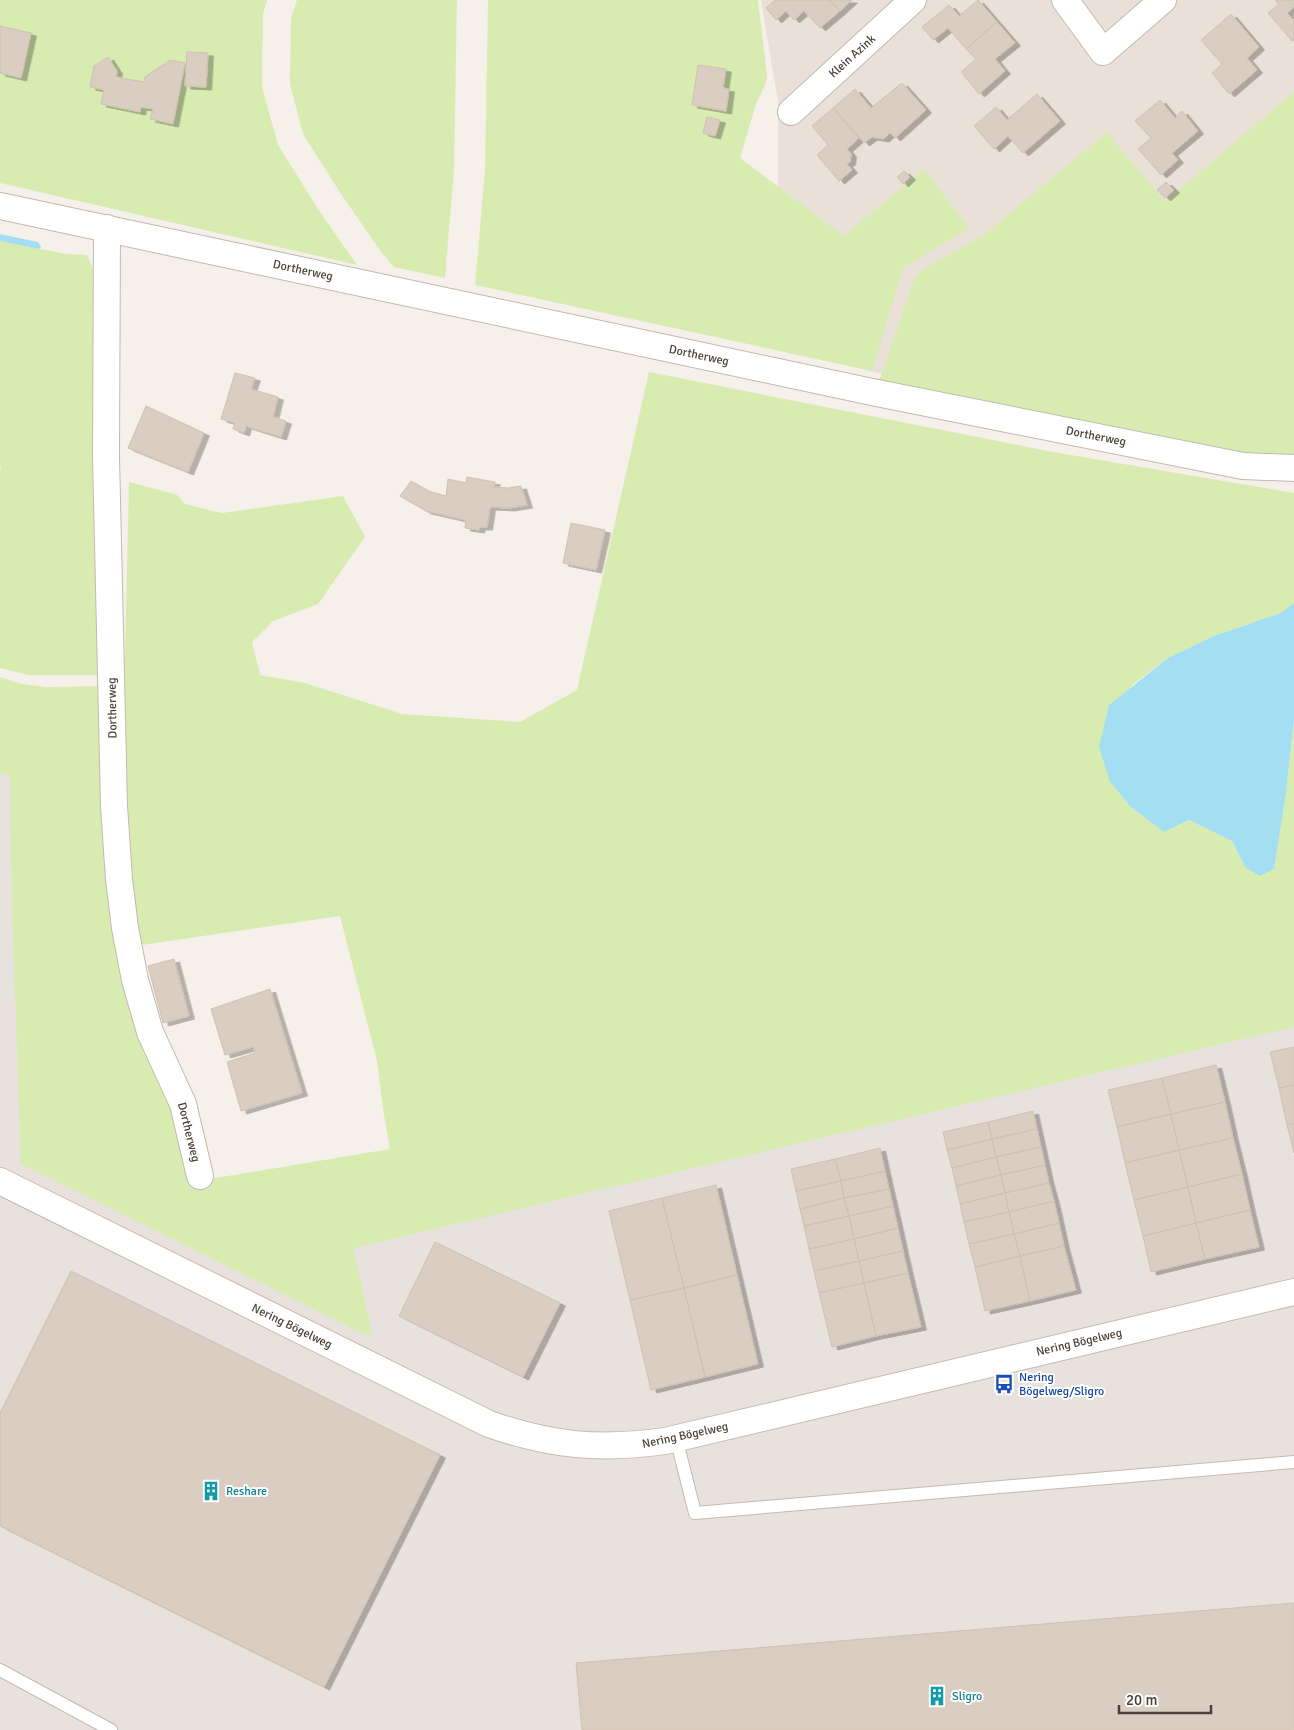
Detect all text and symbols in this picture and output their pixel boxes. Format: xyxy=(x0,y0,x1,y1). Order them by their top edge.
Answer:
street label: Klein Azink xyxy=(826,32,879,81)
street label: Dortherweg xyxy=(272,257,334,284)
street label: Dortherweg xyxy=(668,342,730,369)
street label: Dortherweg xyxy=(1065,423,1127,450)
street label: Dortherweg xyxy=(104,677,121,739)
street label: Dortherweg xyxy=(174,1101,203,1164)
street label: Nering Bögelweg xyxy=(249,1300,334,1352)
street label: Nering Bögelweg xyxy=(1035,1325,1124,1360)
place label: Nering Bögelweg/Sligro xyxy=(1019,1370,1104,1399)
bus stop icon: Nering Bögelweg/Sligro xyxy=(993,1373,1015,1395)
street label: Nering Bögelweg xyxy=(641,1419,730,1452)
building icon: Reshare xyxy=(200,1480,222,1502)
place label: Reshare xyxy=(226,1484,267,1499)
scale bar xyxy=(1119,1682,1212,1714)
building icon: Sligro xyxy=(926,1685,948,1707)
place label: Sligro xyxy=(952,1689,982,1704)
text: 20 m xyxy=(1126,1691,1157,1709)

